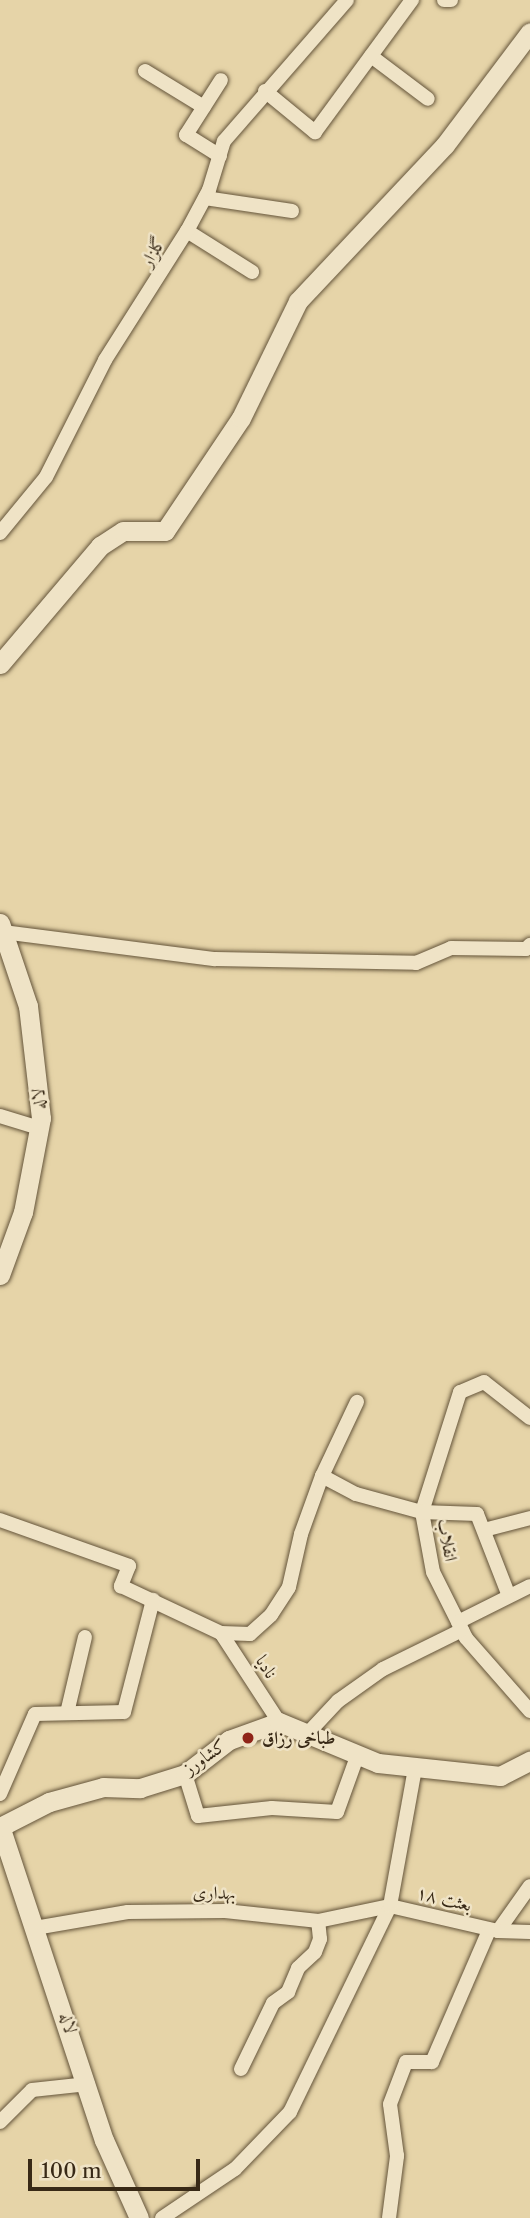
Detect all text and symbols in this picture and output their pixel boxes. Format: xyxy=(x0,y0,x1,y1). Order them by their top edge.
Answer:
street label: گلزار xyxy=(136,233,170,271)
street label: لاله xyxy=(27,1087,51,1111)
street label: انقلاب xyxy=(432,1517,462,1563)
street label: نادیا xyxy=(251,1651,281,1683)
place label: طباخی رزاق xyxy=(262,1727,336,1749)
marker: طباخی رزاق xyxy=(240,1730,256,1746)
street label: کشاورز xyxy=(179,1734,231,1780)
street label: بهداری xyxy=(192,1882,236,1904)
street label: بعثت ۱۸ xyxy=(414,1882,474,1916)
street label: لاله xyxy=(54,2009,82,2037)
scale bar xyxy=(32,2144,203,2188)
text: 100 m xyxy=(41,2158,102,2183)

